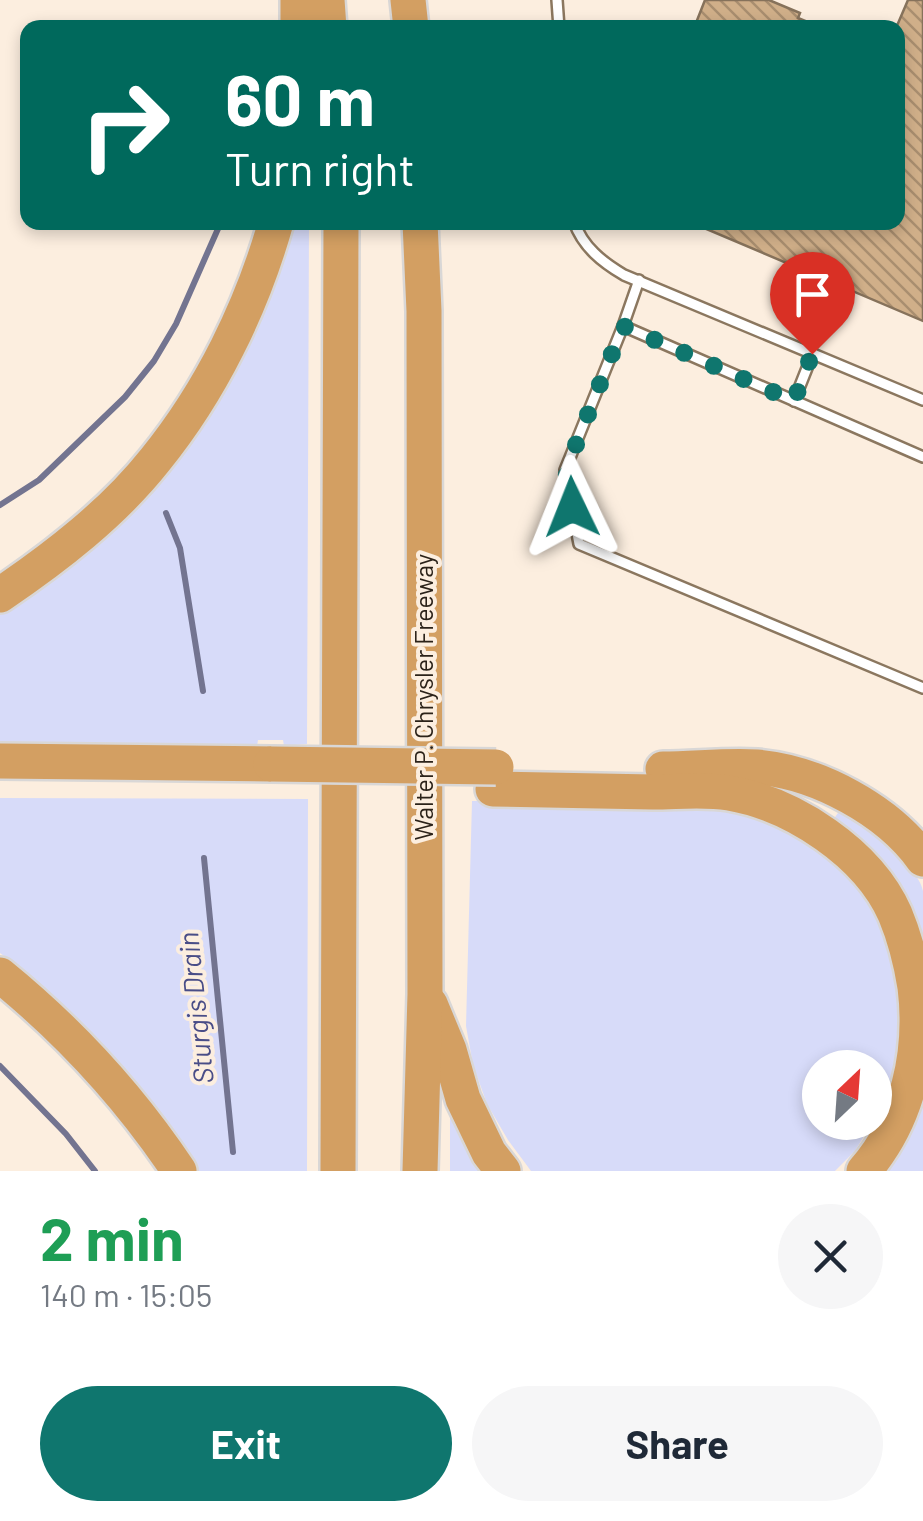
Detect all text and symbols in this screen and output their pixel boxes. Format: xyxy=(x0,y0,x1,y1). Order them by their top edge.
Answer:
text: 60 m xyxy=(225,56,375,140)
icon: right xyxy=(60,60,190,190)
text: Turn right xyxy=(225,141,415,195)
pin xyxy=(770,252,855,355)
icon: arrive xyxy=(785,267,840,322)
position arrow xyxy=(520,455,624,559)
street label: Walter P. Chrysler Freeway xyxy=(408,554,438,840)
water label: Sturgis Drain xyxy=(170,930,220,1086)
north arrow xyxy=(802,1050,892,1140)
map controls xyxy=(802,1050,892,1140)
text: 2 min xyxy=(40,1201,184,1273)
button: close xyxy=(778,1204,883,1309)
text: 140 m · 15:05 xyxy=(40,1275,212,1313)
button: Exit xyxy=(40,1386,452,1501)
button: Share xyxy=(472,1386,883,1501)

